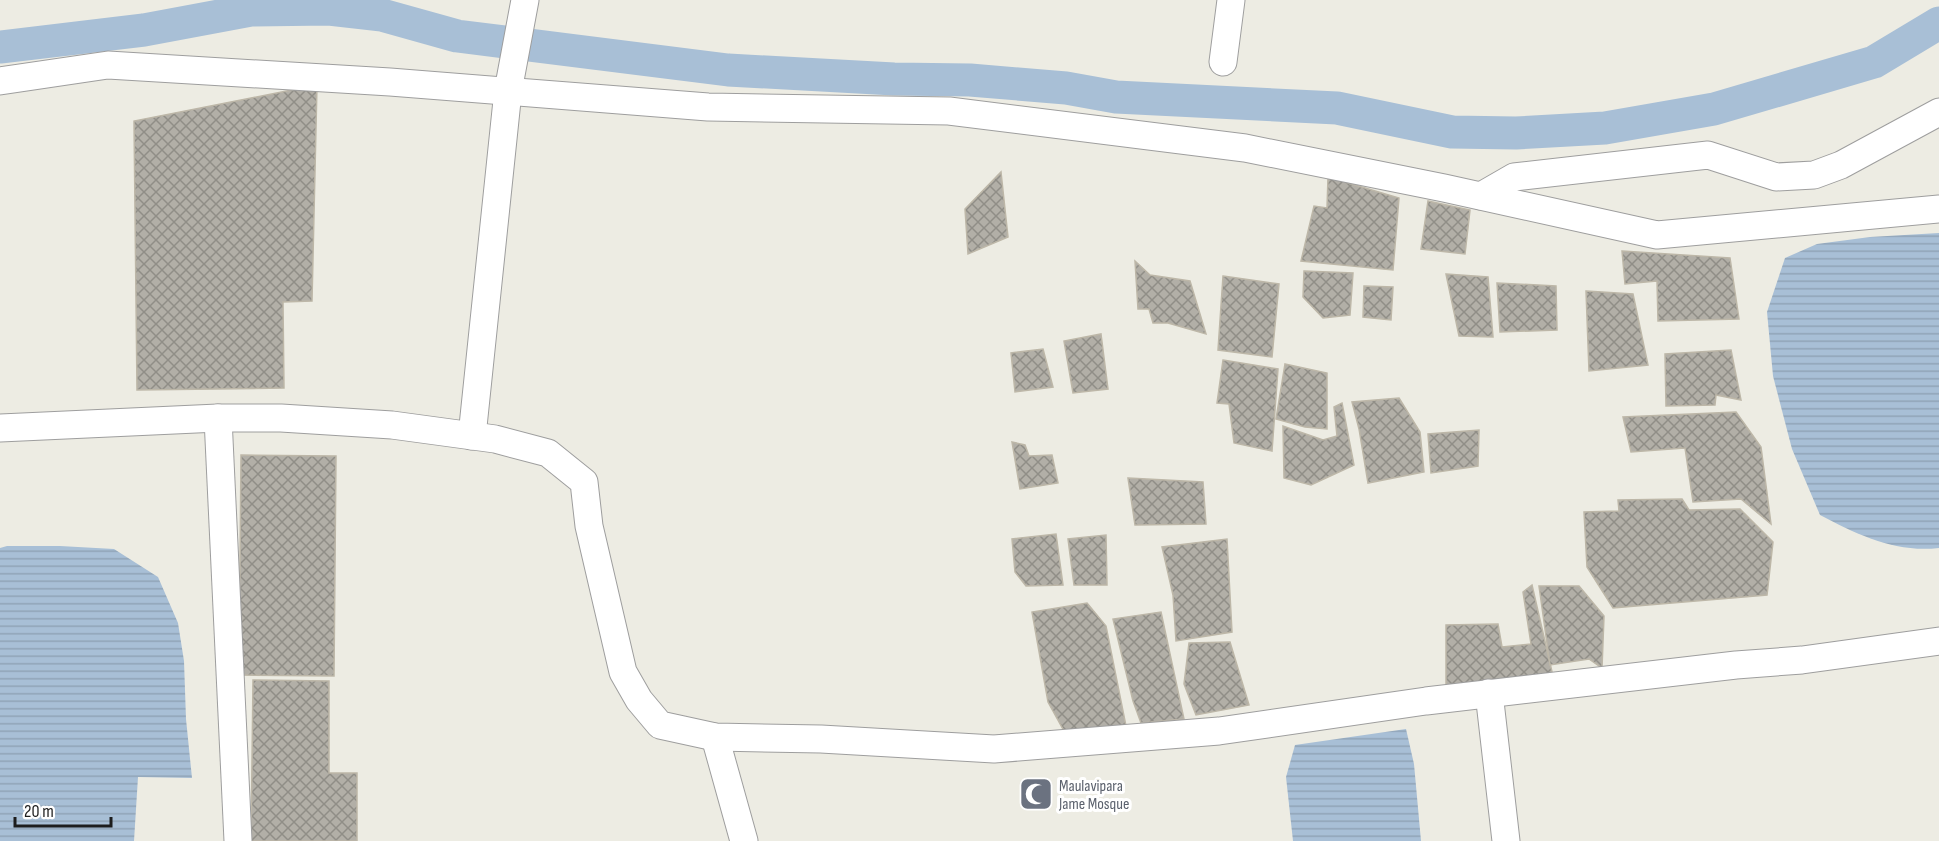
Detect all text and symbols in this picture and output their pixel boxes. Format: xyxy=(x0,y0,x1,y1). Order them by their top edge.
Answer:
mosque icon: Maulavipara Jame Mosque xyxy=(1018,776,1054,812)
place label: Maulavipara Jame Mosque xyxy=(1058,777,1129,814)
scale bar xyxy=(15,790,111,828)
text: 20 m xyxy=(24,801,54,822)

